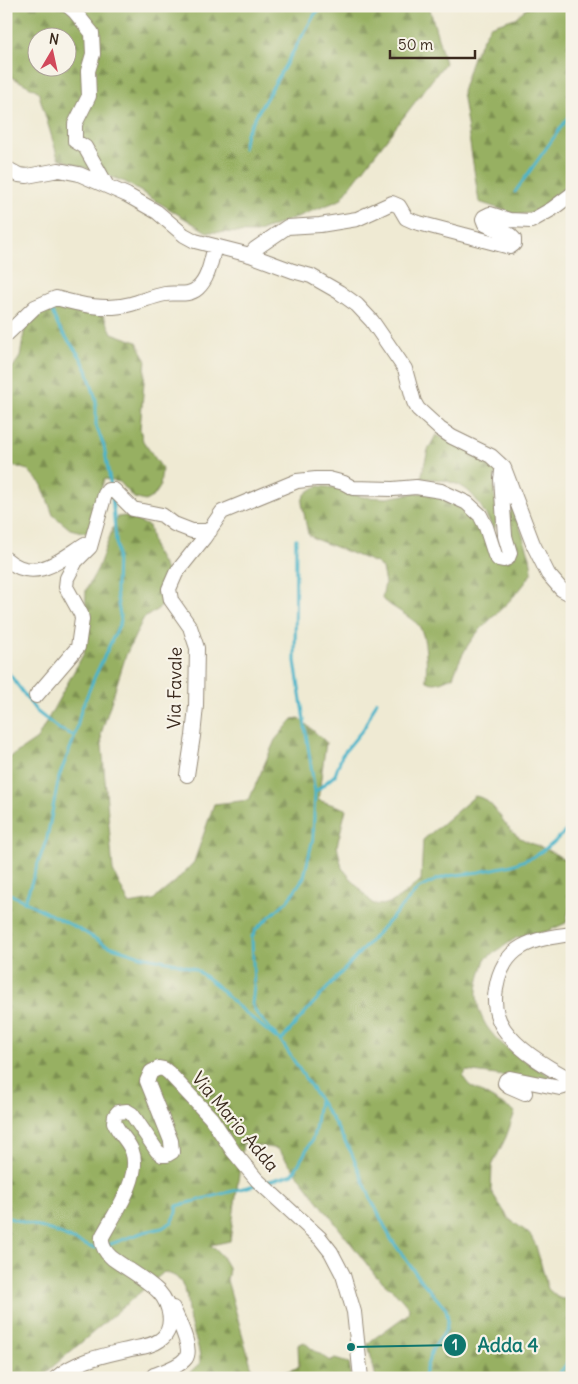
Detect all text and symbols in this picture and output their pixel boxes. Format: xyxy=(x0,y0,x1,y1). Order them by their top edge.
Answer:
north arrow xyxy=(28,28,78,78)
scale bar xyxy=(390,28,476,60)
text: N xyxy=(48,30,60,49)
text: 50 m xyxy=(398,35,433,54)
street label: Via Favale xyxy=(162,647,187,729)
street label: Via Mario Adda xyxy=(187,1067,284,1176)
callout: Adda 4 xyxy=(442,1328,548,1362)
text: Adda 4 xyxy=(478,1333,538,1357)
text: 1 xyxy=(452,1335,458,1354)

